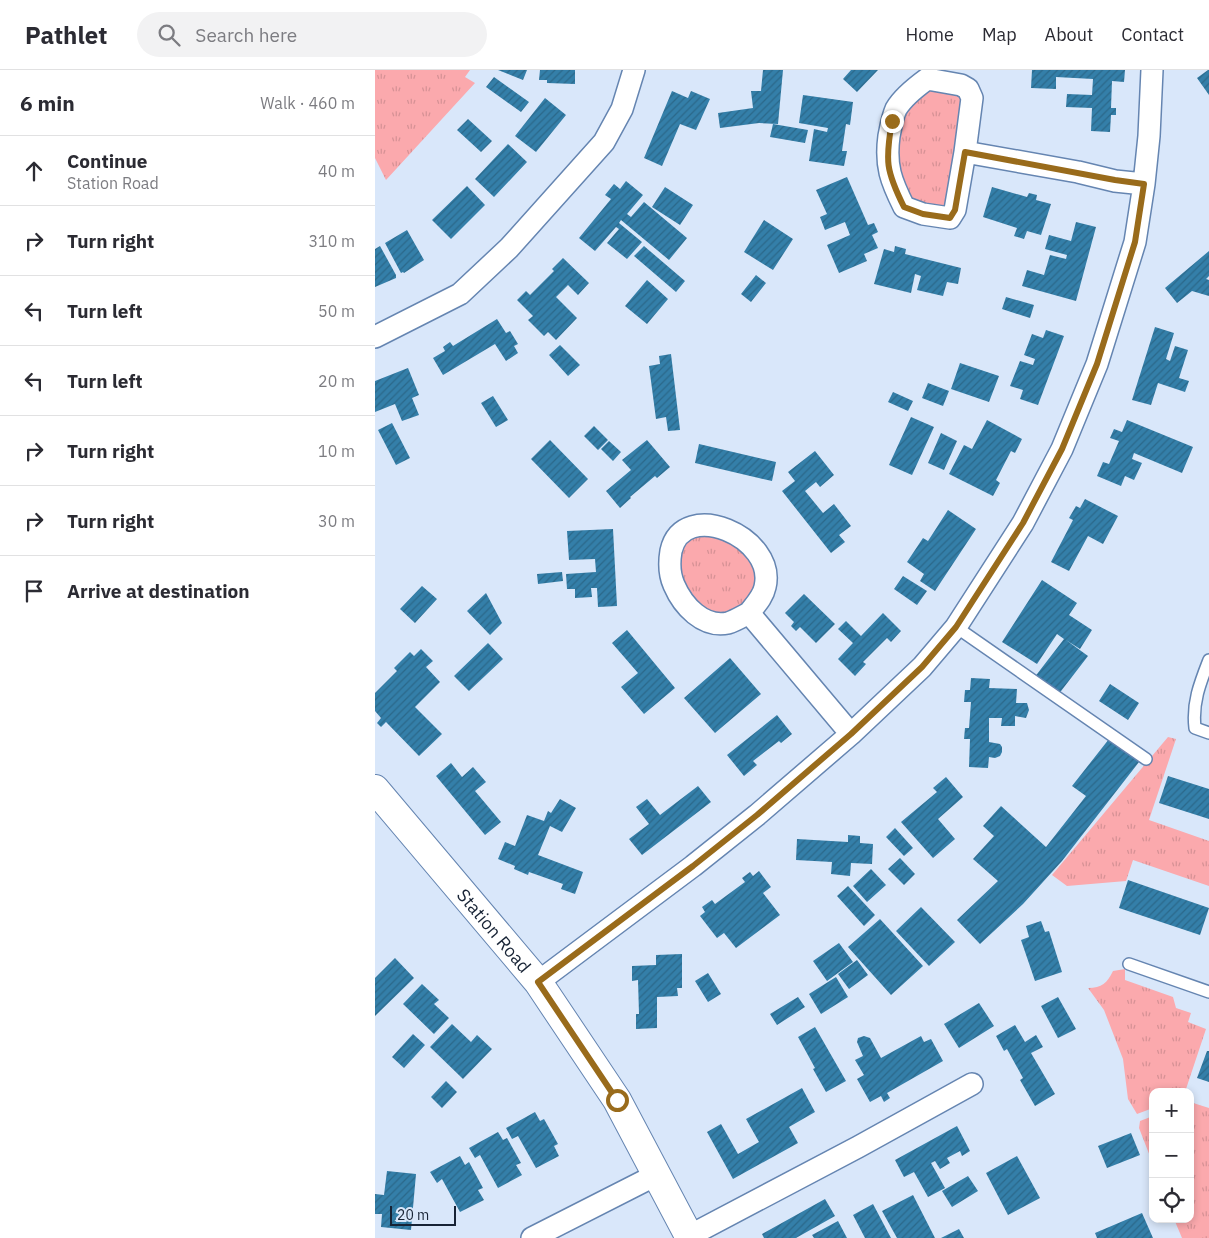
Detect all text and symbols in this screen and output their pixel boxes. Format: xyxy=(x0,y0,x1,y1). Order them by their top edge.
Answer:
search box xyxy=(137,12,487,57)
text: Pathlet xyxy=(25,19,107,51)
icon: search xyxy=(155,21,183,49)
text: Search here xyxy=(195,23,297,47)
text: Home xyxy=(906,23,954,46)
text: Map xyxy=(982,23,1017,46)
text: About xyxy=(1045,23,1093,46)
text: Contact xyxy=(1121,23,1184,46)
text: 6 min xyxy=(20,89,75,117)
text: Walk · 460 m xyxy=(260,93,355,113)
route end xyxy=(881,110,904,133)
text: Continue xyxy=(67,149,147,173)
icon: ahead xyxy=(20,157,48,185)
text: 40 m xyxy=(318,161,355,181)
text: Station Road xyxy=(67,173,159,193)
icon: right xyxy=(20,227,48,255)
text: Turn right xyxy=(67,229,154,253)
text: 310 m xyxy=(308,231,355,251)
icon: left xyxy=(20,297,48,325)
text: Turn left xyxy=(67,299,143,323)
text: 50 m xyxy=(318,301,355,321)
icon: left xyxy=(20,367,48,395)
text: Turn left xyxy=(67,369,143,393)
text: 20 m xyxy=(318,371,355,391)
icon: right xyxy=(20,437,48,465)
text: Turn right xyxy=(67,439,154,463)
text: 10 m xyxy=(318,441,355,461)
icon: right xyxy=(20,507,48,535)
text: Turn right xyxy=(67,509,154,533)
text: 30 m xyxy=(318,511,355,531)
icon: arrive xyxy=(20,577,48,605)
text: Arrive at destination xyxy=(67,579,250,603)
street label: Station Road xyxy=(452,883,536,977)
map controls xyxy=(1149,1088,1194,1223)
button: + xyxy=(1149,1088,1194,1133)
route start xyxy=(606,1089,629,1112)
button: − xyxy=(1149,1133,1194,1178)
button: locate xyxy=(1149,1178,1194,1223)
scale bar xyxy=(390,1203,456,1226)
text: 20 m xyxy=(397,1206,429,1224)

